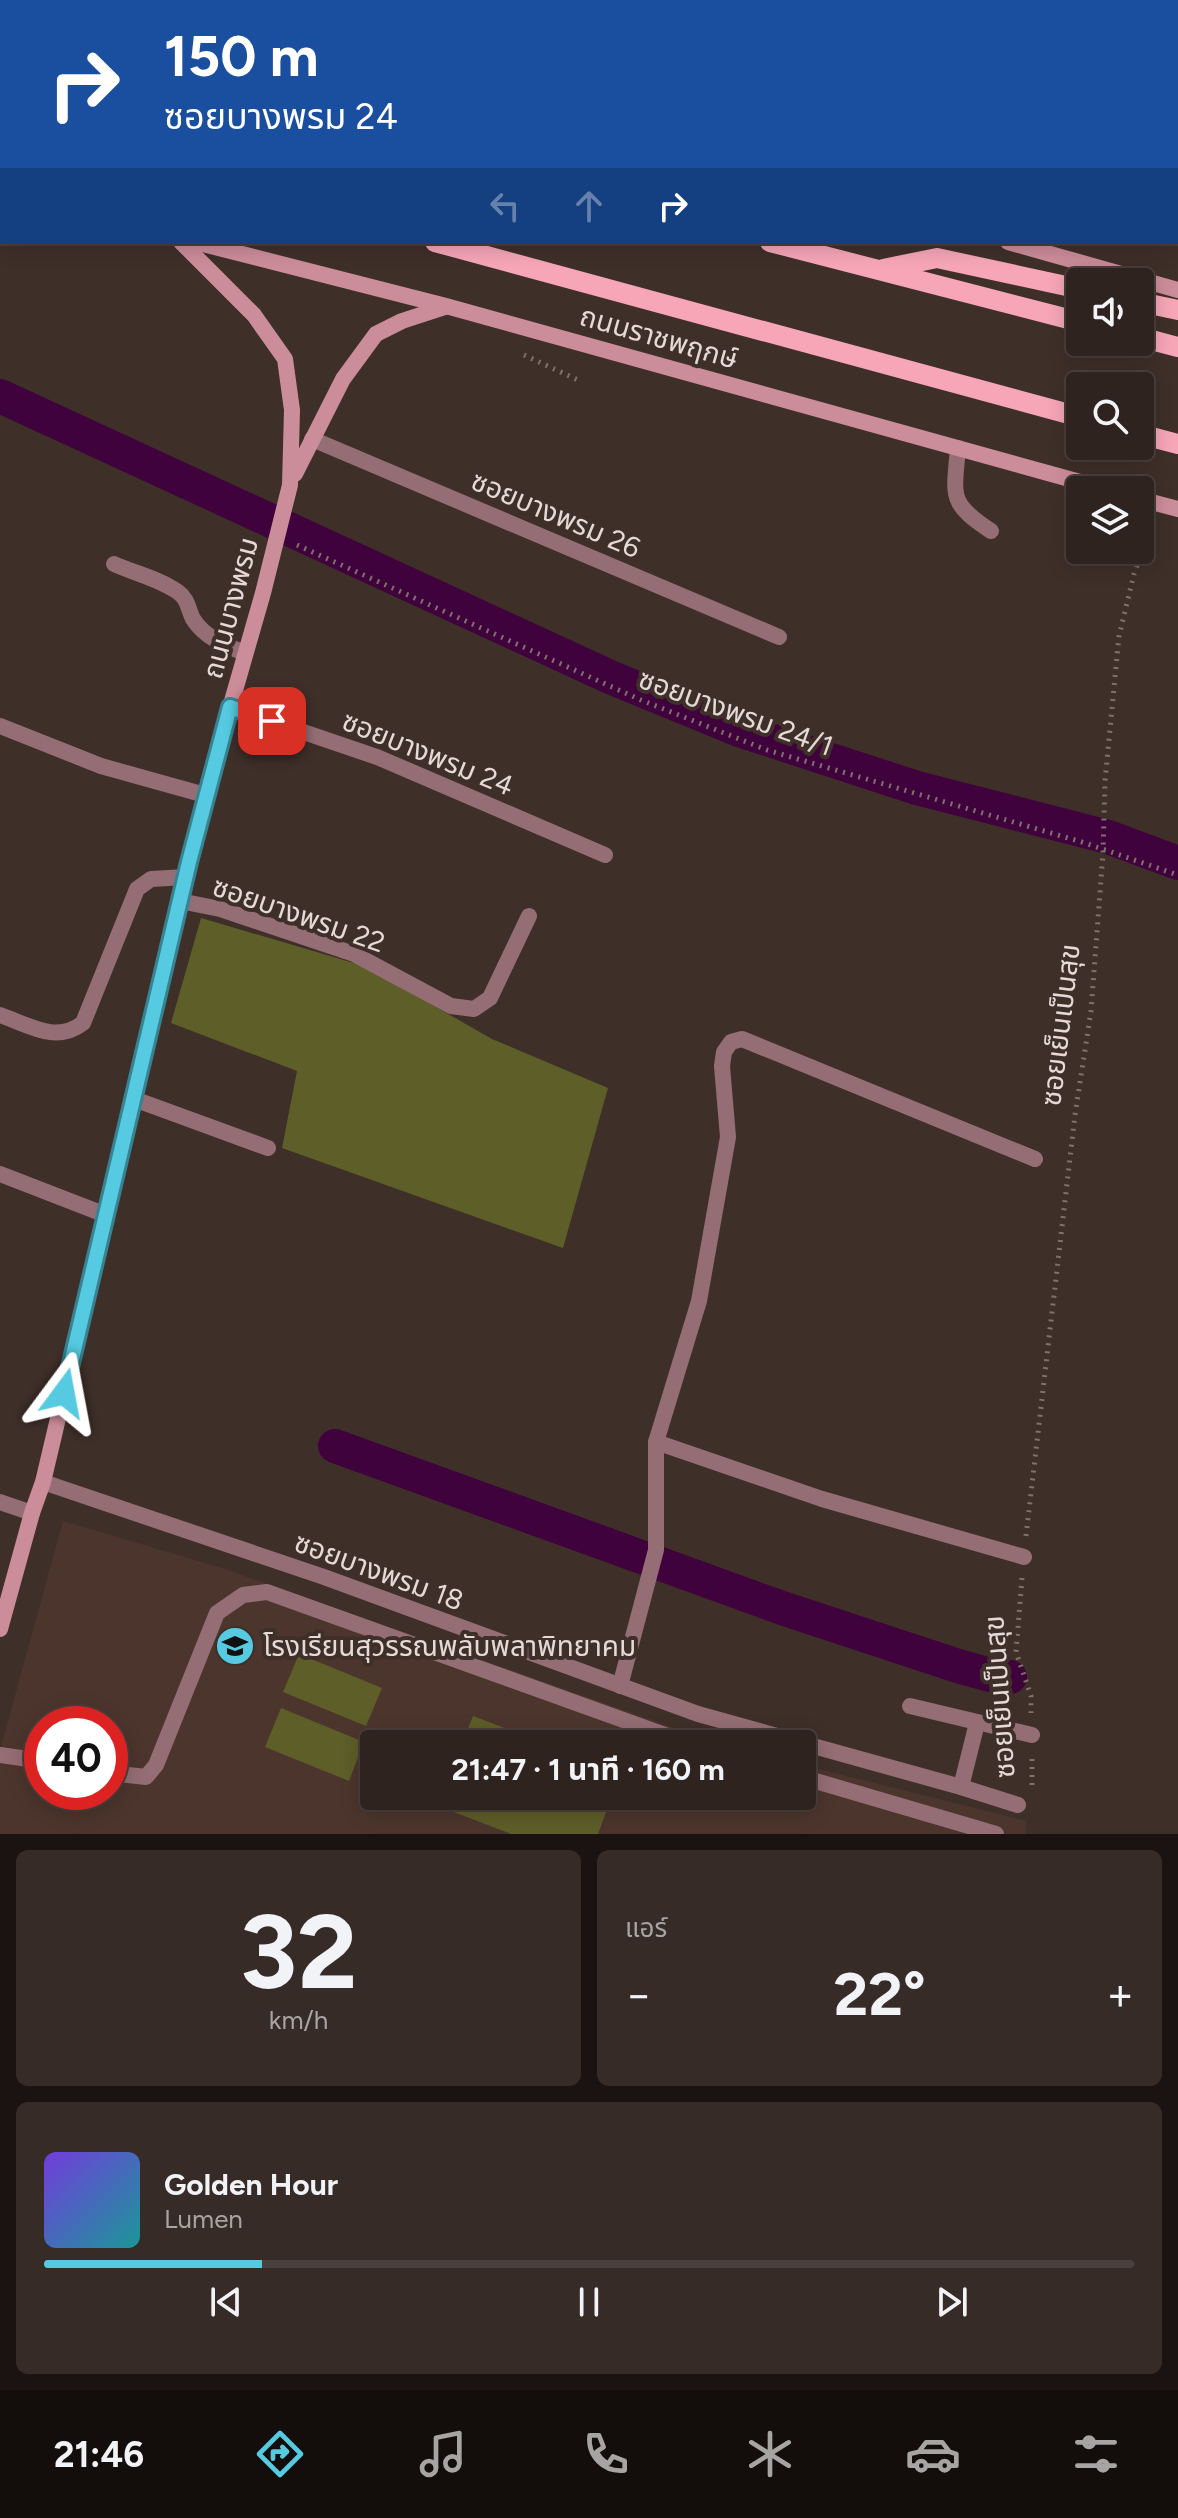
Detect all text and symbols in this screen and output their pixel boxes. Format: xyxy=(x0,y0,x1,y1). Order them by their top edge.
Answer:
text: 150 m xyxy=(164,23,319,90)
icon: right xyxy=(32,32,136,136)
text: ซอยบางพรม 24 xyxy=(164,95,398,138)
icon: left xyxy=(483,184,527,228)
icon: ahead xyxy=(567,184,611,228)
icon: right xyxy=(651,184,695,228)
map controls xyxy=(1066,268,1154,564)
button: sound xyxy=(1066,268,1154,356)
street label: ถนนราชพฤกษ์ xyxy=(576,298,742,376)
button: search xyxy=(1066,372,1154,460)
street label: ซอยบางพรม 26 xyxy=(466,463,646,565)
button: layers xyxy=(1066,476,1154,564)
street label: ถนนบางพรม xyxy=(195,534,265,682)
street label: ซอยบางพรม 24/1 xyxy=(634,661,838,763)
pin xyxy=(238,687,306,755)
icon: arrive xyxy=(250,699,294,743)
street label: ซอยบางพรม 24 xyxy=(337,703,519,803)
street label: ซอยบางพรม 22 xyxy=(208,869,390,959)
street label: ซอยเย็นเป็นสุข xyxy=(1033,942,1087,1108)
position arrow xyxy=(22,1351,106,1435)
street label: ซอยบางพรม 18 xyxy=(290,1525,468,1617)
street label: ซอยเย็นเป็นสุข xyxy=(976,1615,1022,1779)
school or university icon: โรงเรียนสุวรรณพลับพลาพิทยาคม xyxy=(214,1625,256,1667)
place label: โรงเรียนสุวรรณพลับพลาพิทยาคม xyxy=(263,1629,636,1663)
speed limit sign: 40 xyxy=(24,1706,128,1810)
text: 21:47 · 1 นาที · 160 m xyxy=(451,1751,725,1788)
text: 32 xyxy=(239,1889,358,2014)
text: แอร์ xyxy=(625,1912,667,1944)
text: 22° xyxy=(833,1958,926,2030)
text: − xyxy=(625,1968,652,2021)
text: + xyxy=(1107,1968,1134,2021)
text: km/h xyxy=(269,2004,328,2036)
text: Golden Hour xyxy=(164,2166,338,2203)
text: Lumen xyxy=(164,2203,243,2235)
icon: previous xyxy=(204,2280,248,2324)
icon: pause xyxy=(567,2280,611,2324)
icon: next xyxy=(930,2280,974,2324)
icon: directions xyxy=(252,2426,308,2482)
icon: music xyxy=(415,2426,471,2482)
icon: phone xyxy=(578,2426,634,2482)
icon: climate xyxy=(742,2426,798,2482)
icon: car xyxy=(905,2426,961,2482)
icon: filters xyxy=(1068,2426,1124,2482)
text: 21:46 xyxy=(54,2433,144,2476)

